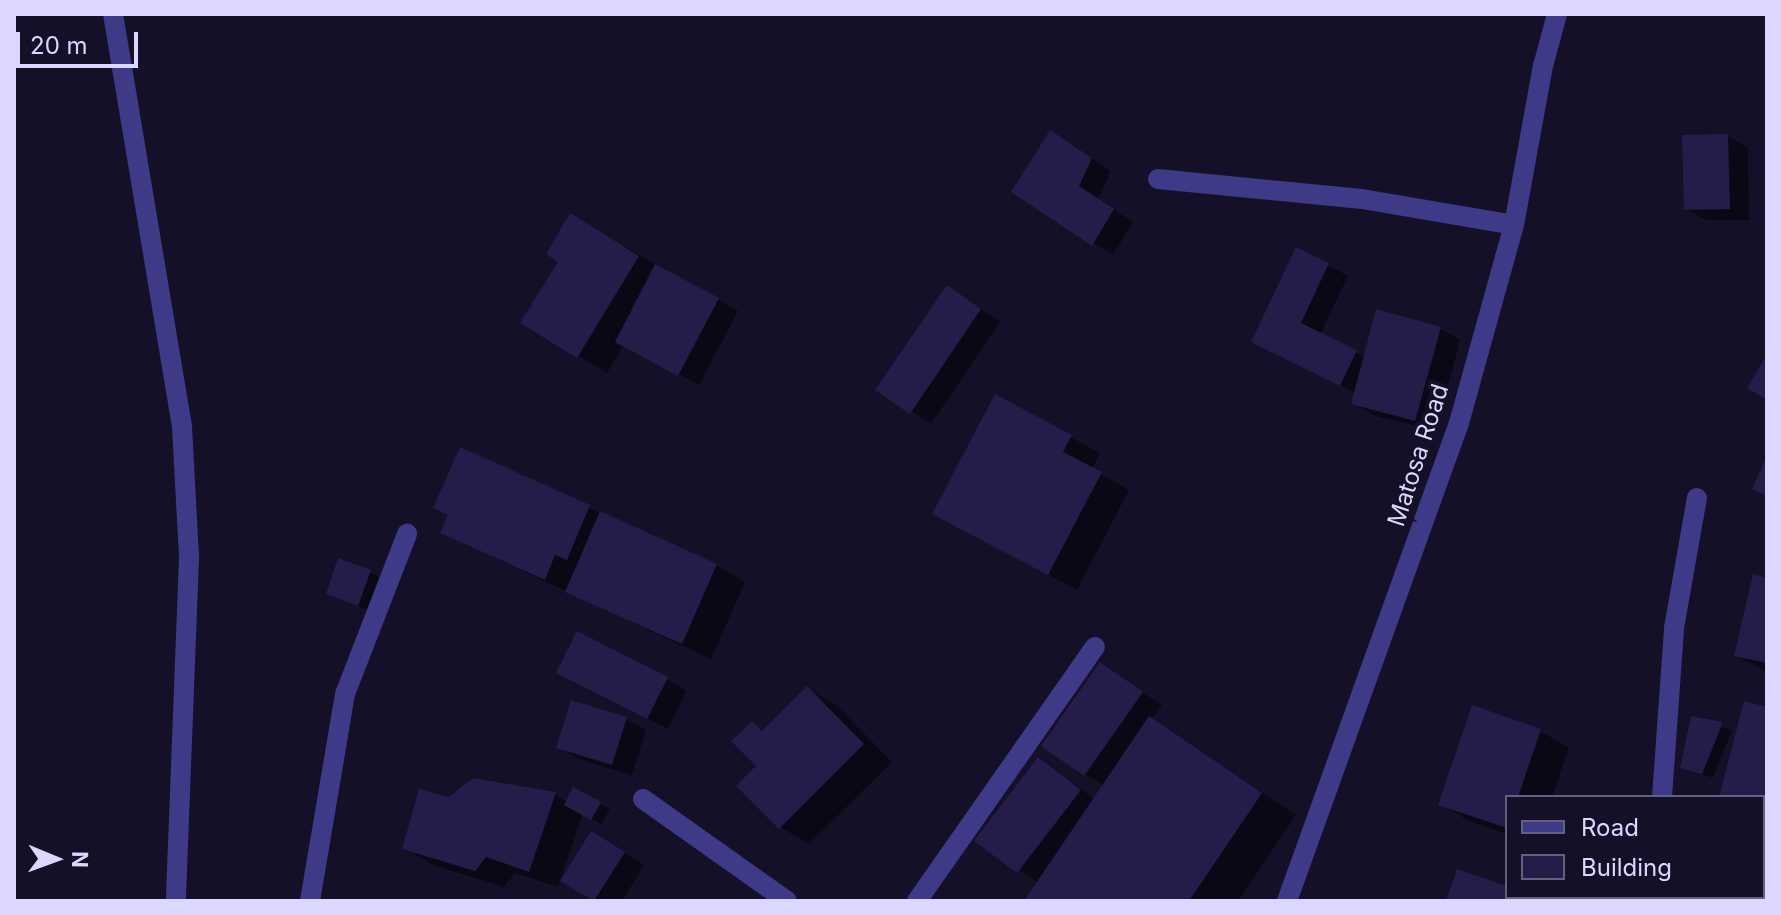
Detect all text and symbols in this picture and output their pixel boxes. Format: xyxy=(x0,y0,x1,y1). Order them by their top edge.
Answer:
scale bar xyxy=(20,16,142,66)
text: 20 m xyxy=(30,31,88,60)
street label: Matosa Road xyxy=(1381,380,1455,530)
legend xyxy=(1505,795,1765,899)
text: Road xyxy=(1581,813,1639,842)
north arrow xyxy=(16,819,96,899)
text: N xyxy=(67,851,93,868)
text: Building xyxy=(1581,853,1672,882)

